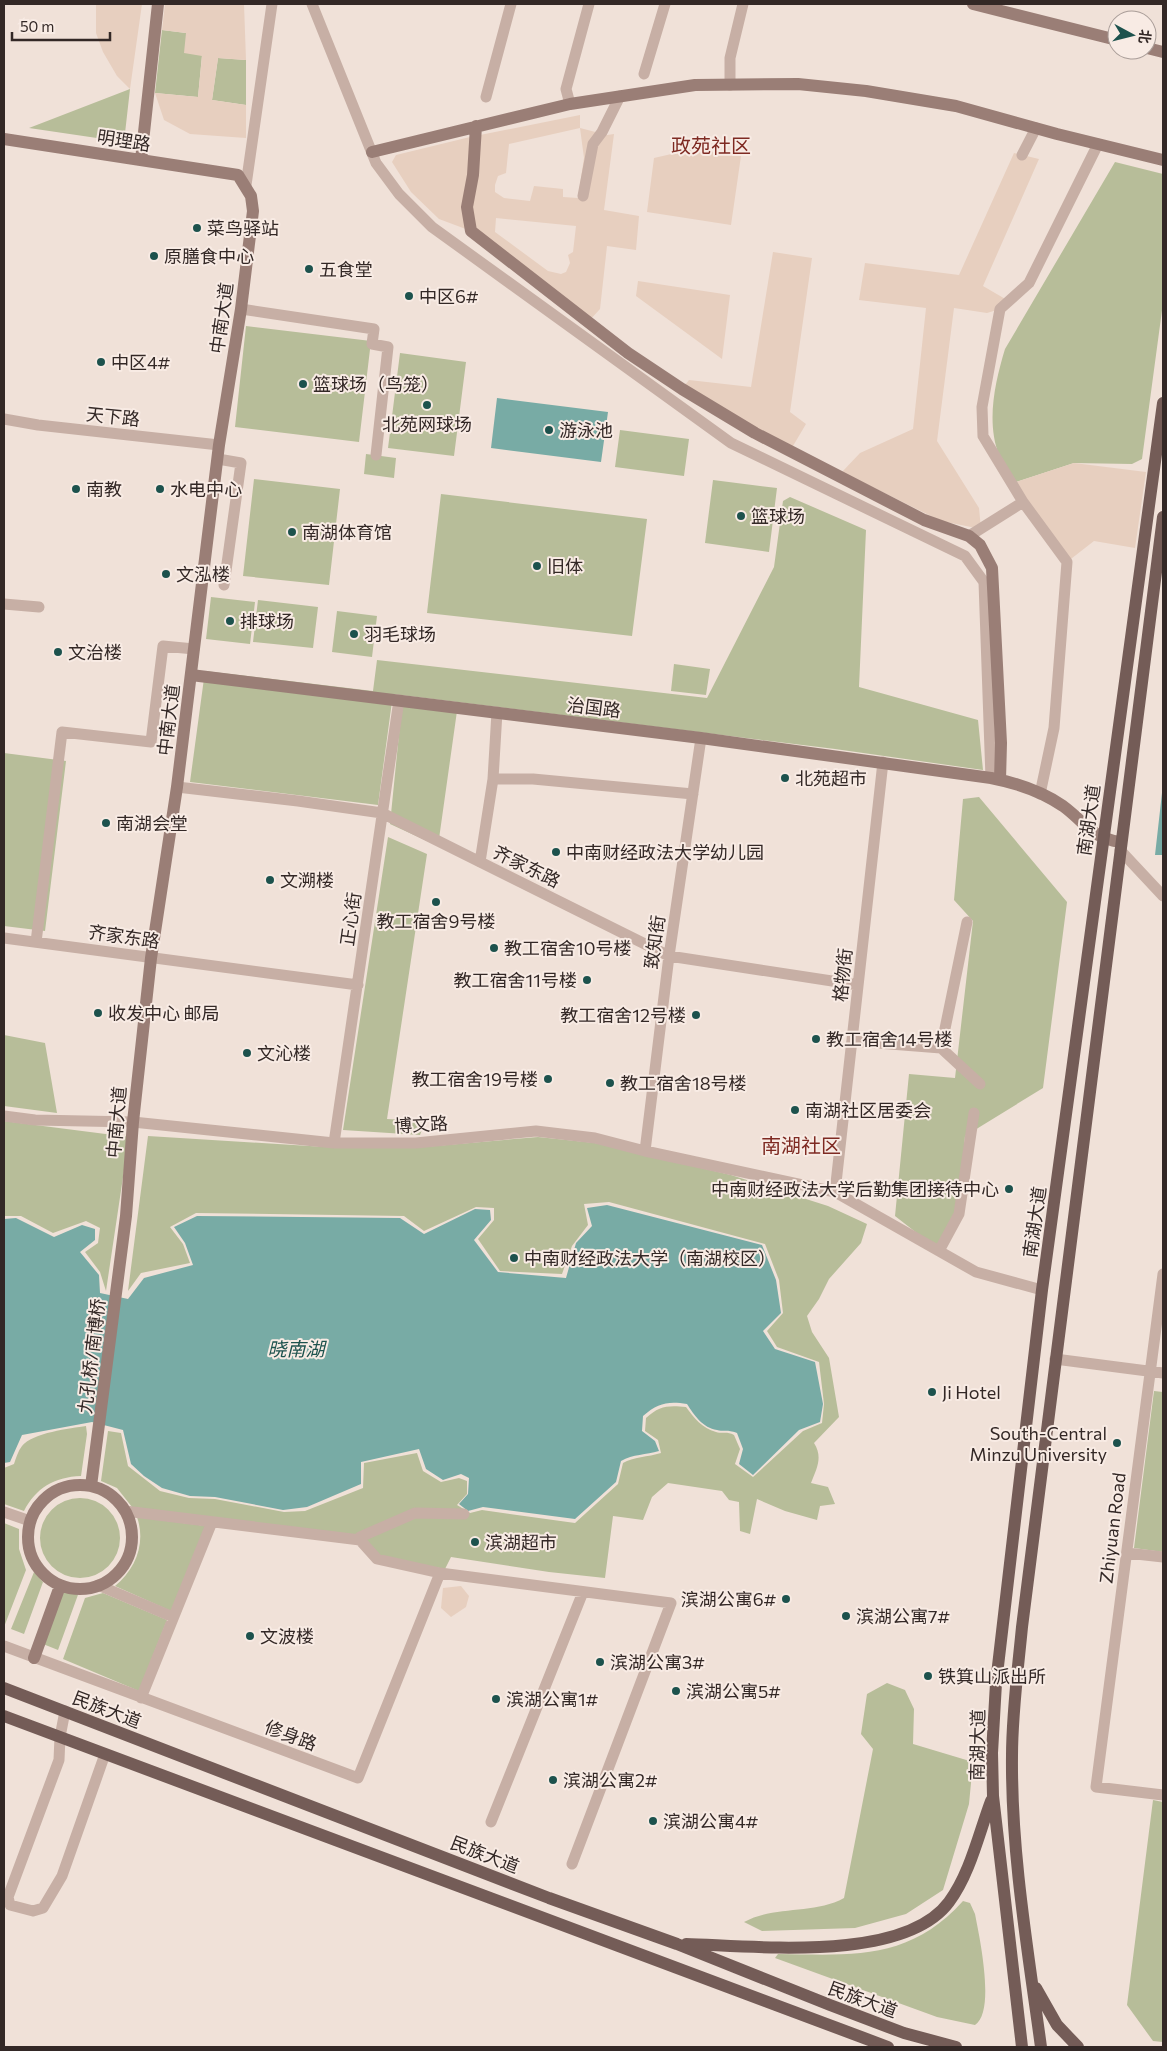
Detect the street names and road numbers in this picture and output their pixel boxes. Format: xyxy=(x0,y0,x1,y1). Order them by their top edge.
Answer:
street label: 明理路 xyxy=(96,125,152,155)
street label: 中南大道 xyxy=(205,281,237,355)
street label: 天下路 xyxy=(85,402,141,430)
street label: 中南大道 xyxy=(153,683,183,757)
street label: 治国路 xyxy=(566,693,622,721)
street label: 南湖大道 xyxy=(1072,783,1104,857)
street label: 齐家东路 xyxy=(490,840,564,892)
street label: 正心街 xyxy=(335,891,365,947)
street label: 致知街 xyxy=(639,914,669,970)
street label: 齐家东路 xyxy=(87,920,161,952)
street label: 格物街 xyxy=(828,947,856,1003)
street label: 中南大道 xyxy=(102,1085,130,1159)
street label: 博文路 xyxy=(393,1112,449,1136)
street label: 南湖大道 xyxy=(1018,1185,1050,1259)
street label: 九孔桥/南博桥 xyxy=(73,1297,109,1415)
street label: Zhiyuan Road xyxy=(1094,1471,1130,1585)
street label: 民族大道 xyxy=(69,1686,145,1732)
street label: 南湖大道 xyxy=(965,1709,989,1781)
street label: 修身路 xyxy=(262,1715,320,1755)
street label: 民族大道 xyxy=(447,1831,523,1877)
street label: 民族大道 xyxy=(825,1976,901,2022)

